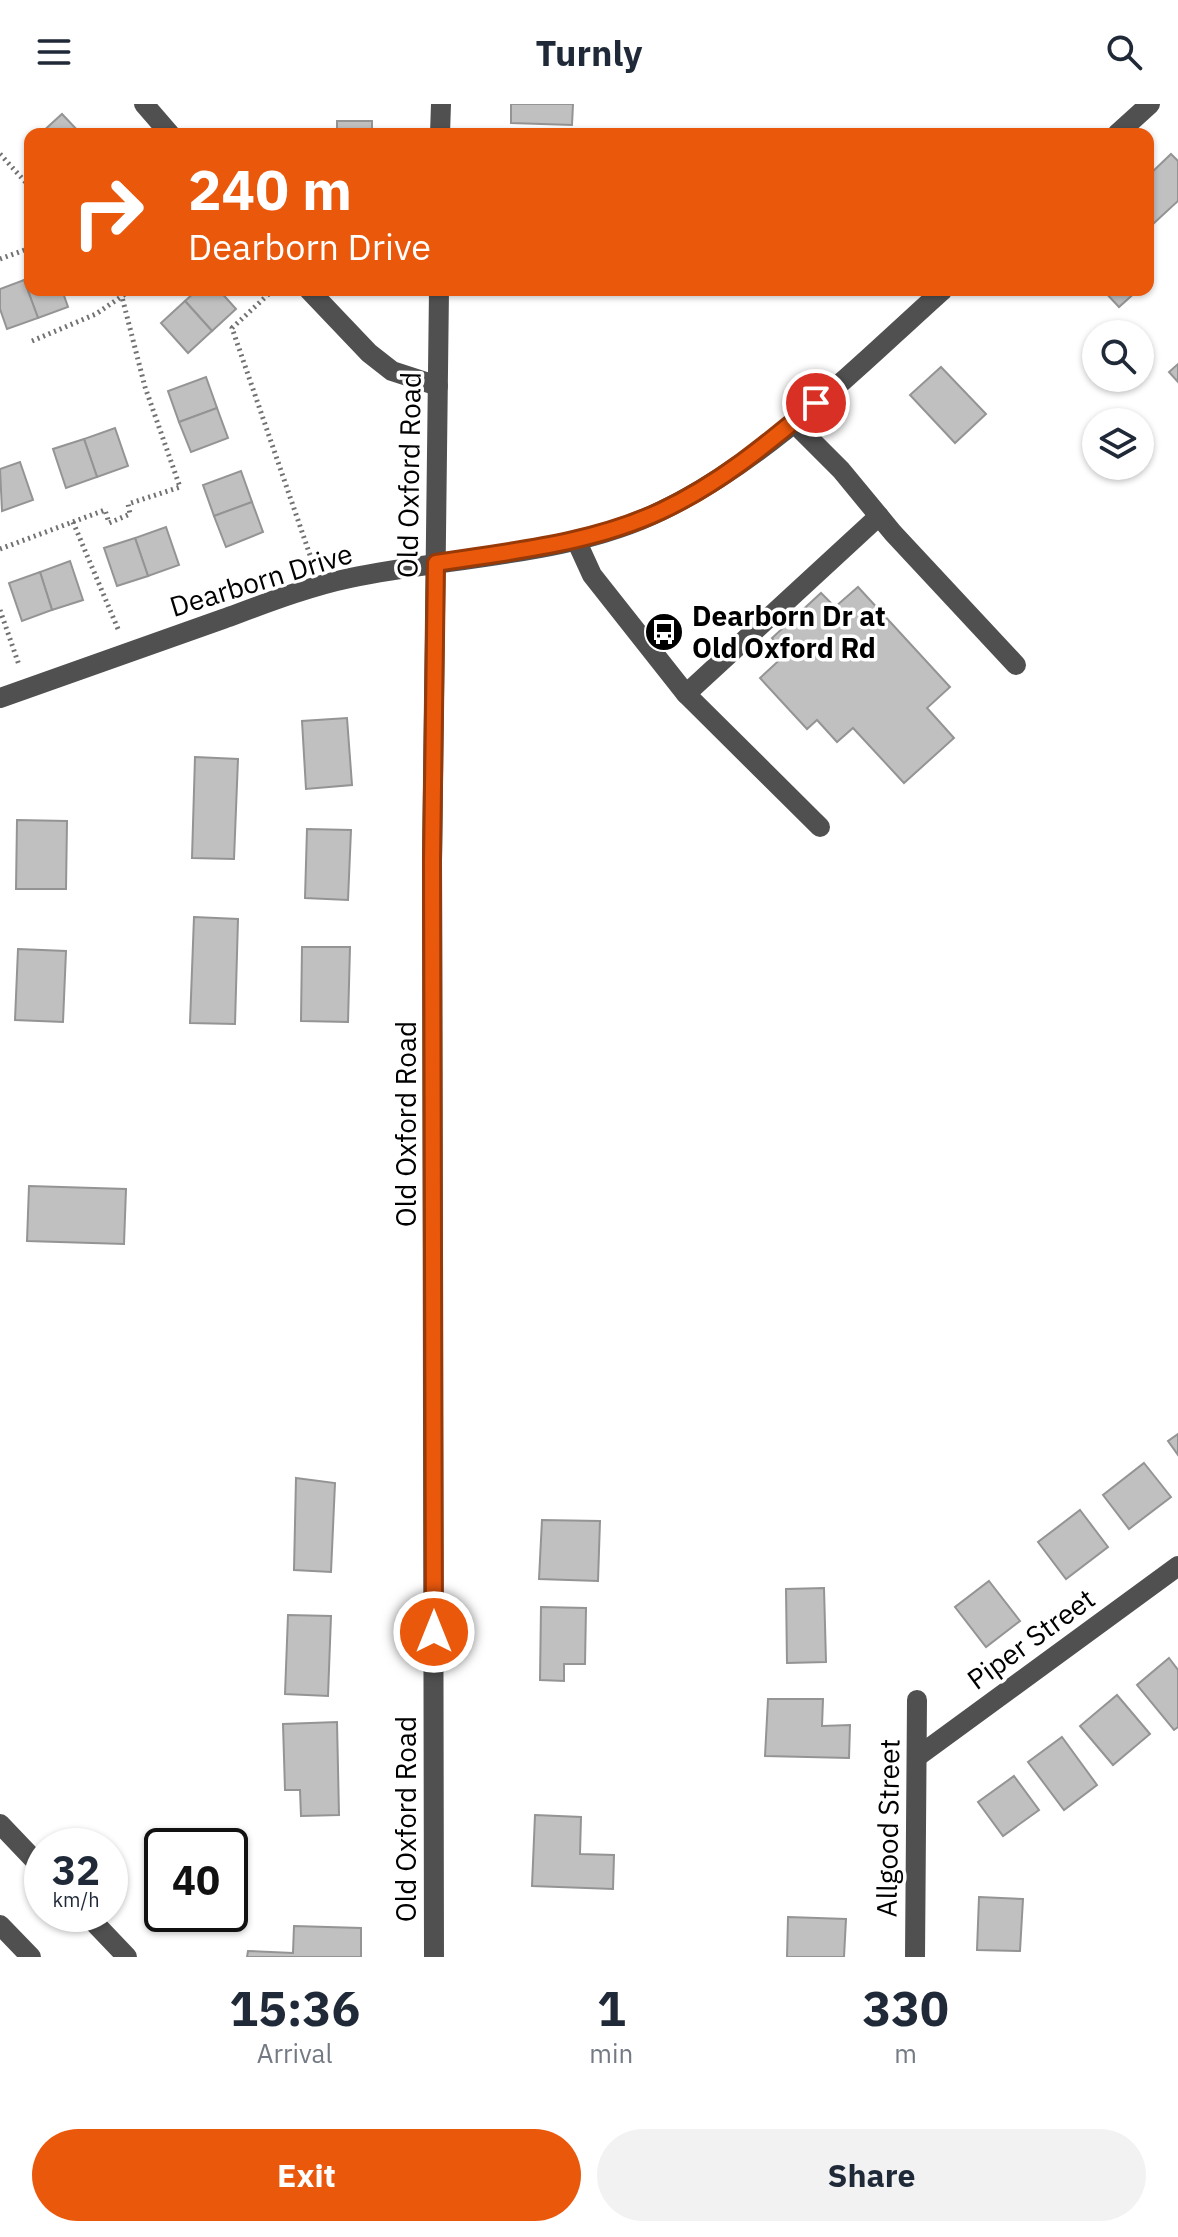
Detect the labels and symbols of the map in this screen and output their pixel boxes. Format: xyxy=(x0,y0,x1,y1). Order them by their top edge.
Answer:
pin xyxy=(782,369,850,437)
street label: Old Oxford Road xyxy=(388,372,429,578)
street label: Dearborn Drive xyxy=(165,534,357,625)
place label: Dearborn Dr at Old Oxford Rd xyxy=(692,597,886,666)
bus stop icon: Dearborn Dr at Old Oxford Rd xyxy=(643,611,685,653)
street label: Old Oxford Road xyxy=(387,1021,424,1227)
street label: Piper Street xyxy=(959,1580,1102,1697)
position arrow xyxy=(392,1590,476,1674)
street label: Old Oxford Road xyxy=(387,1716,424,1922)
street label: Allgood Street xyxy=(867,1738,908,1918)
speed limit sign: 40 xyxy=(144,1828,248,1932)

